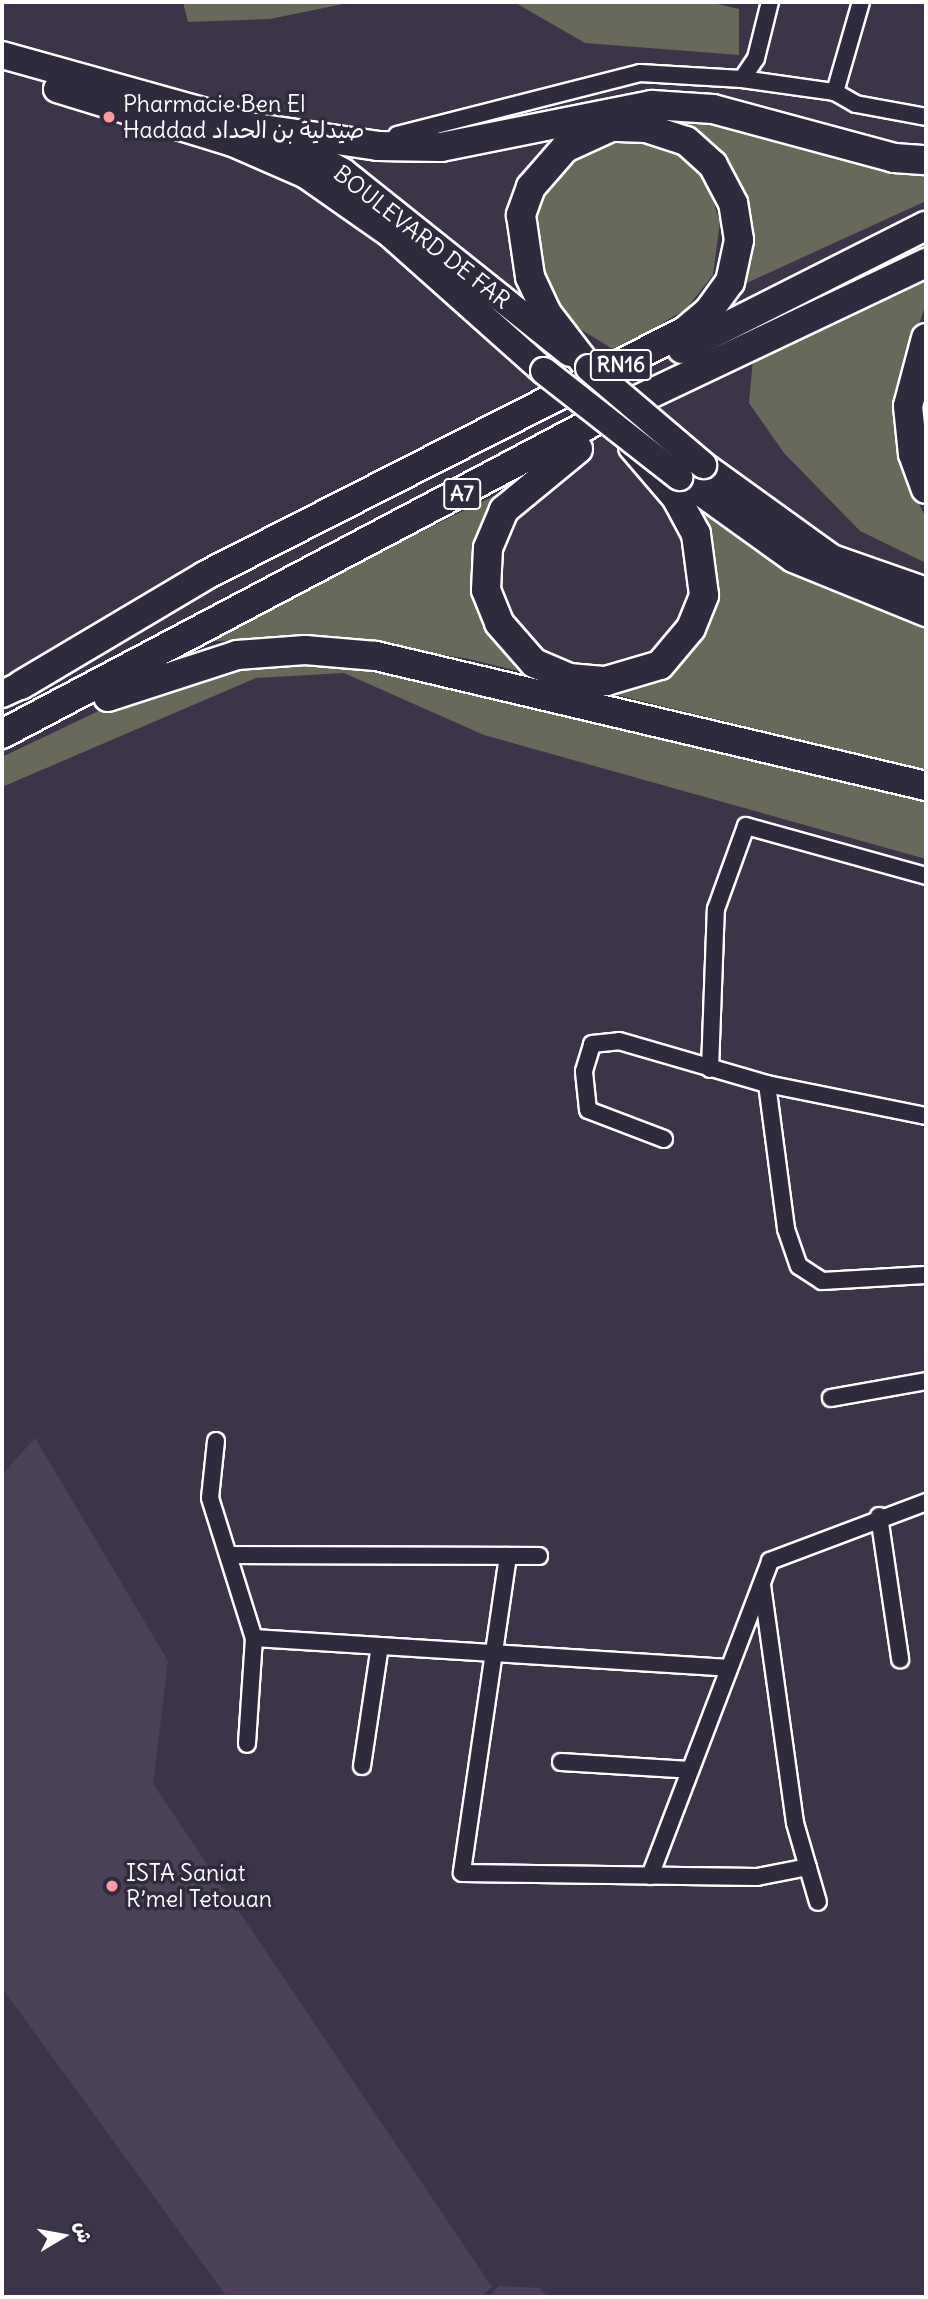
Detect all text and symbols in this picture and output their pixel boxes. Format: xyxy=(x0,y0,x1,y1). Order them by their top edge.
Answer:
place label: Pharmacie Ben El Haddad صيدلية بن الحداد xyxy=(123,90,364,144)
marker: Pharmacie Ben El Haddad صيدلية بن الحداد xyxy=(101,109,117,125)
street label: BOULEVARD DE FAR xyxy=(328,160,516,314)
road number: RN16 xyxy=(590,348,652,382)
road number: A7 xyxy=(443,476,481,512)
place label: ISTA Saniat R’mel Tetouan xyxy=(126,1859,272,1913)
marker: ISTA Saniat R’mel Tetouan xyxy=(104,1878,120,1894)
north arrow xyxy=(28,2201,98,2271)
text: ش xyxy=(70,2220,97,2245)

